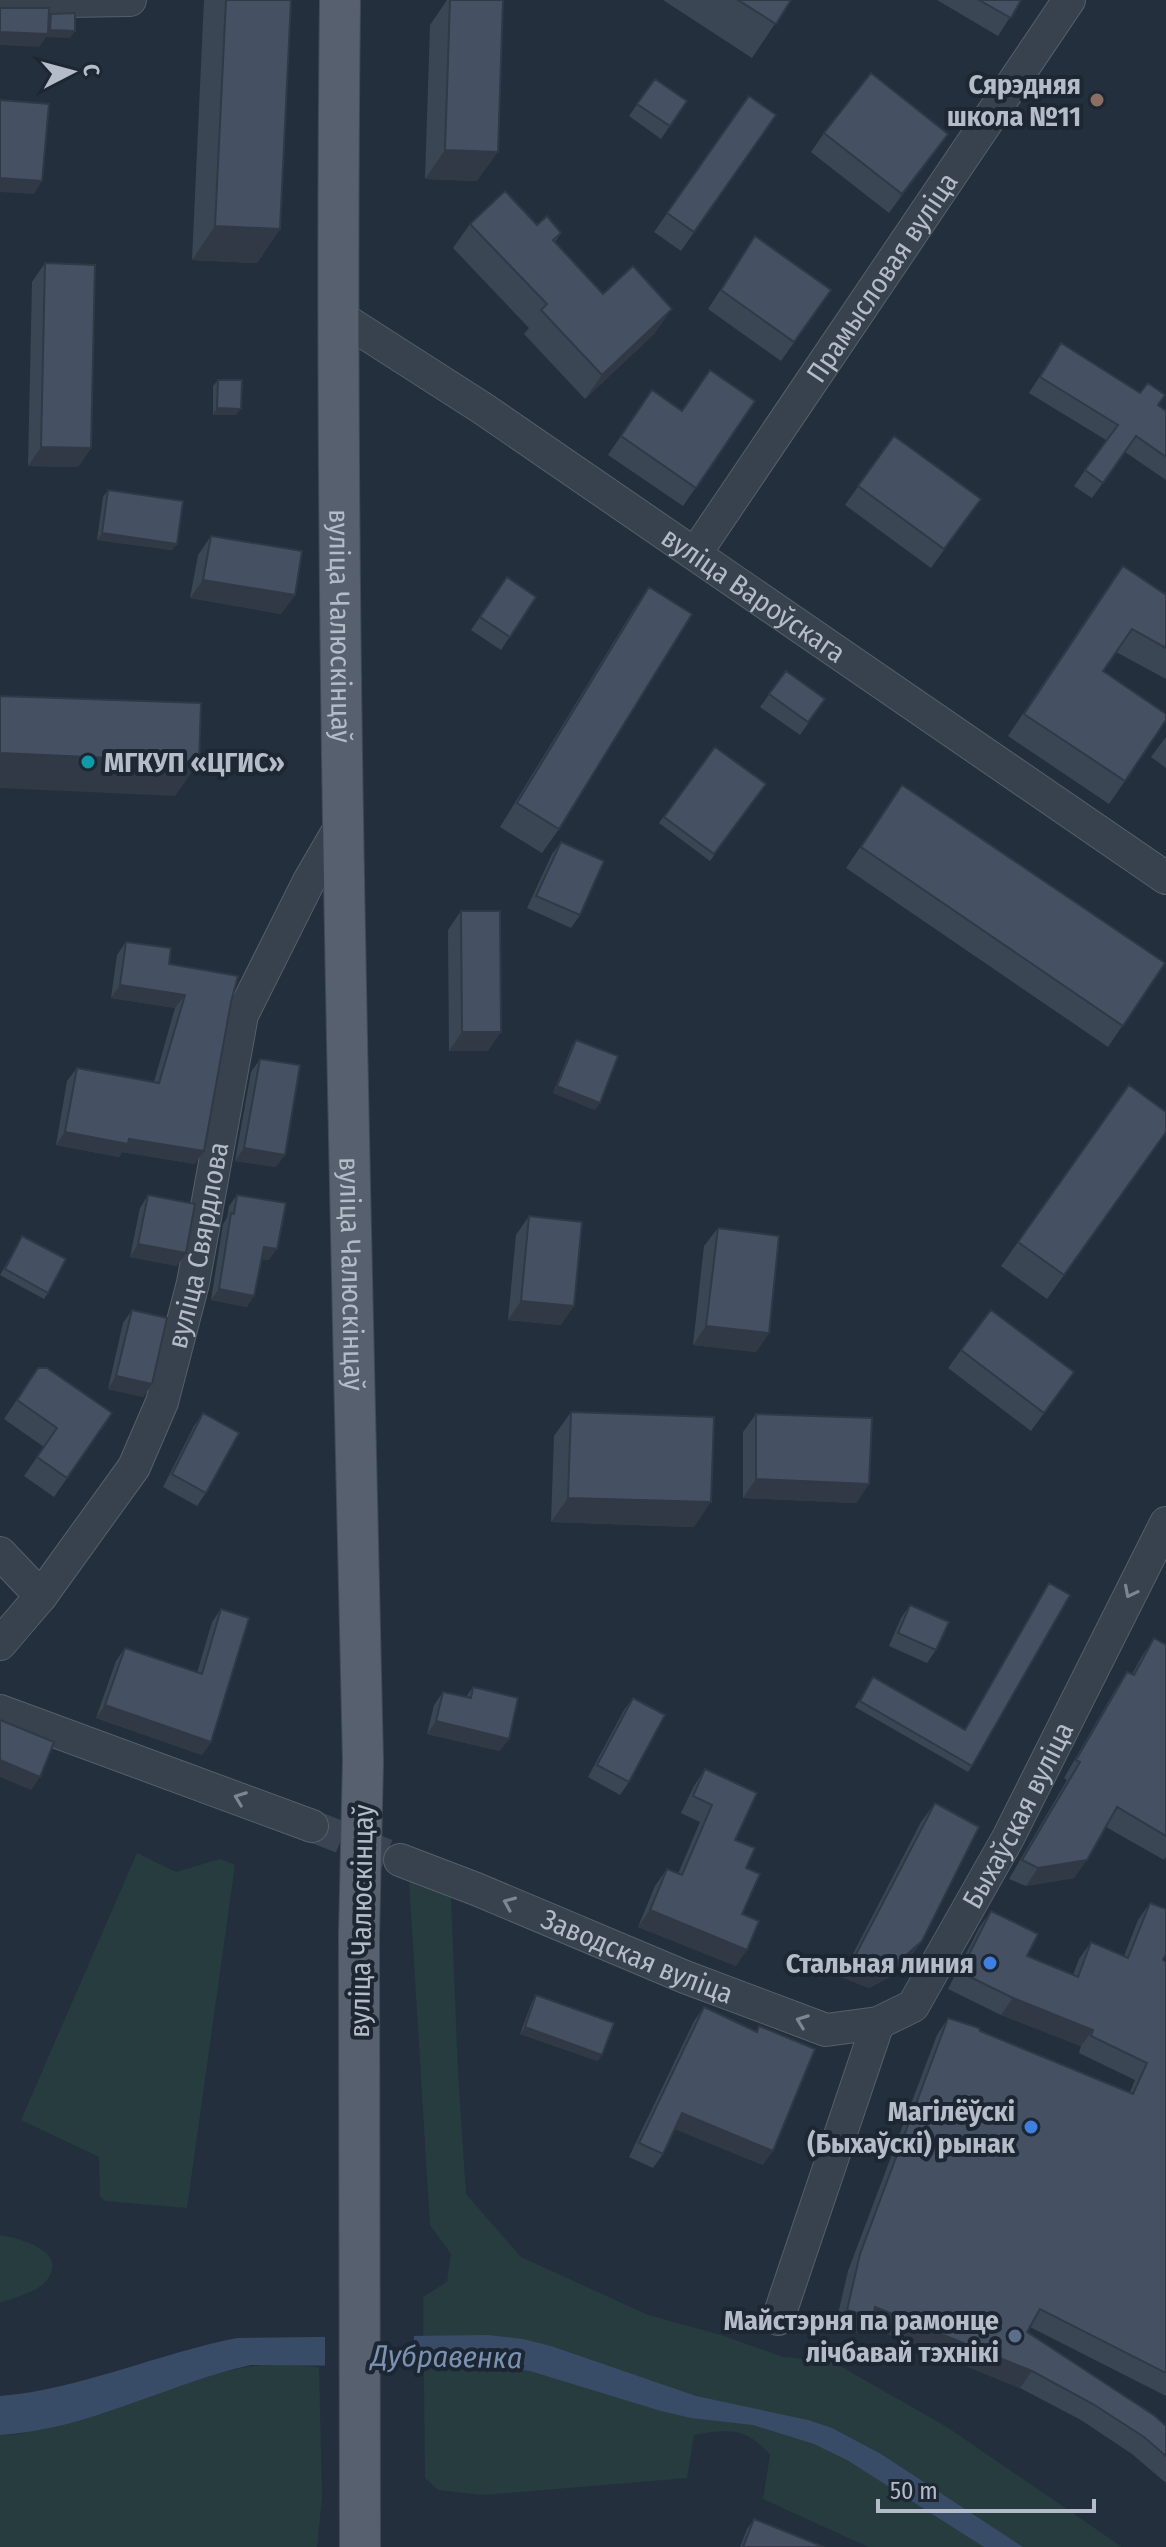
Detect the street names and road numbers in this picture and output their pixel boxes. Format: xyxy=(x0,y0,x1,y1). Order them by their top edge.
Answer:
street label: Прамысловая вуліца xyxy=(800,166,965,389)
street label: вуліца Чалюскінцаў xyxy=(322,509,358,744)
street label: вуліца Вароўскага xyxy=(655,521,852,670)
street label: вуліца Свярдлова xyxy=(161,1139,235,1352)
street label: вуліца Чалюскінцаў xyxy=(332,1157,371,1392)
street label: Быхаўская вуліца xyxy=(956,1717,1080,1914)
street label: вуліца Чалюскінцаў xyxy=(343,1804,380,2038)
street label: Заводская вуліца xyxy=(536,1902,737,2011)

